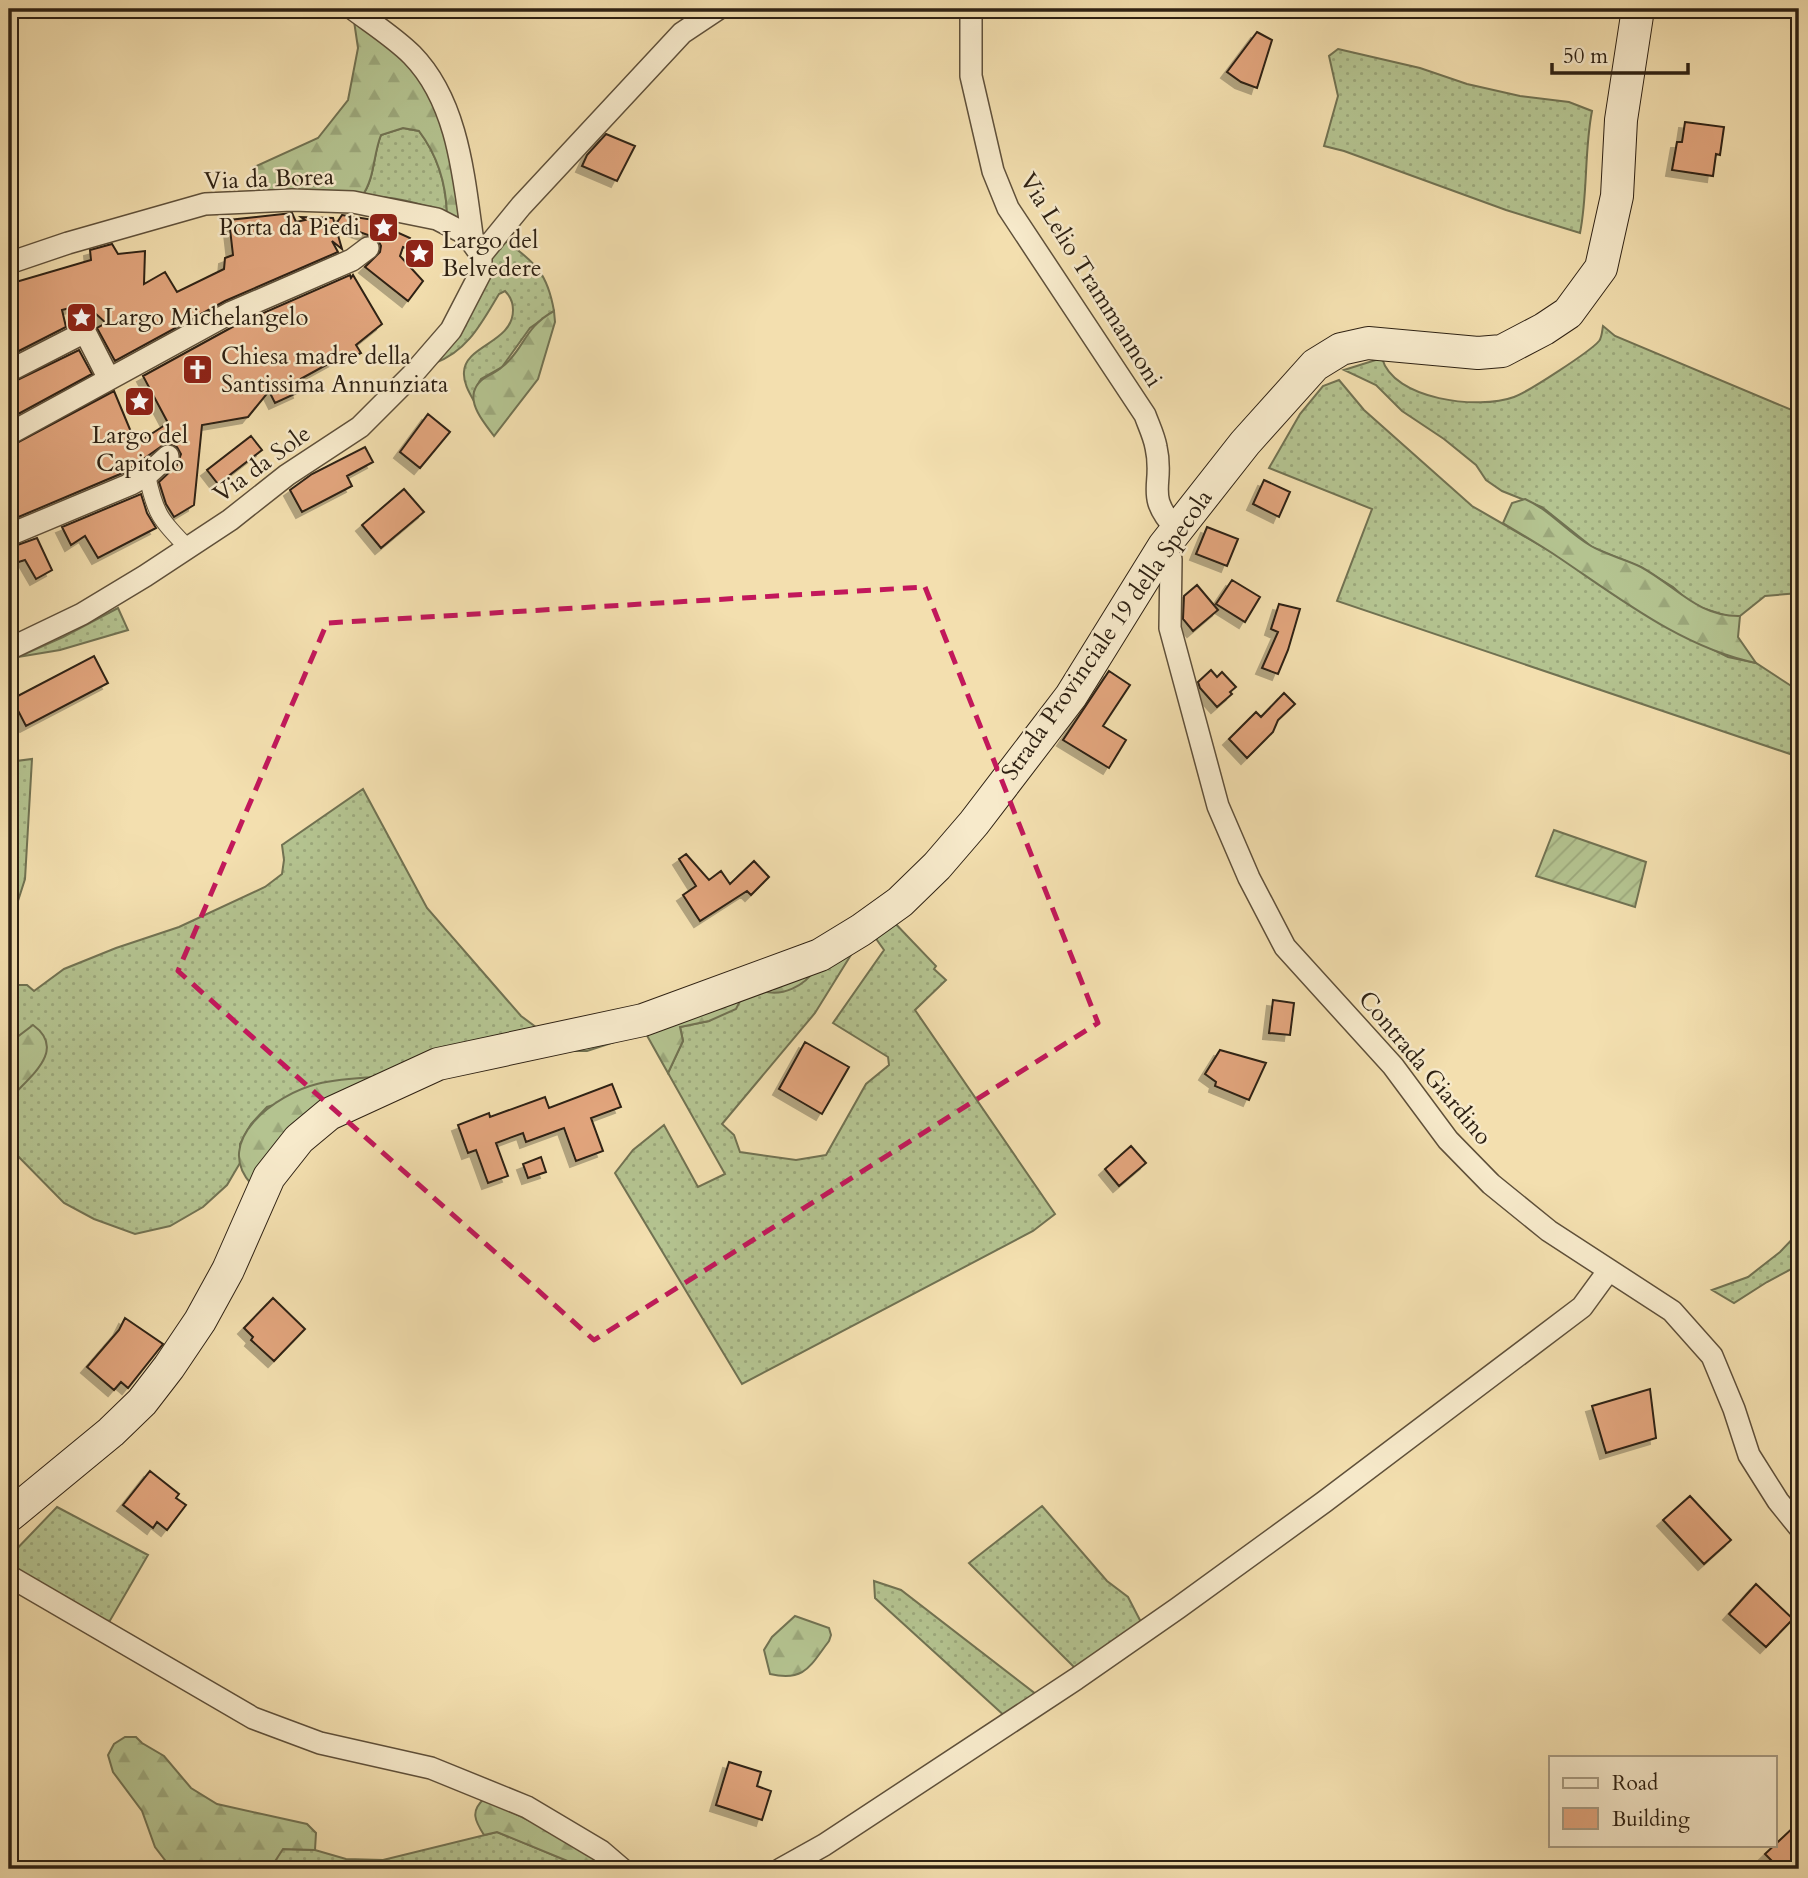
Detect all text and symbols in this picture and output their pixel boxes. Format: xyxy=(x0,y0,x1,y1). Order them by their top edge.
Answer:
scale bar xyxy=(1552,32,1689,76)
text: 50 m xyxy=(1563,42,1608,71)
street label: Via da Borea xyxy=(203,160,335,198)
street label: Via Lelio Trammannoni xyxy=(1012,166,1171,394)
place icon: Porta da Piedi xyxy=(366,210,400,244)
place label: Porta da Piedi xyxy=(219,211,360,244)
place label: Largo del Belvedere xyxy=(442,224,542,285)
place icon: Largo del Belvedere xyxy=(402,237,436,271)
place icon: Largo Michelangelo xyxy=(64,300,98,334)
place label: Largo Michelangelo xyxy=(104,301,308,334)
place label: Chiesa madre della Santissima Annunziata xyxy=(221,340,449,401)
church icon: Chiesa madre della Santissima Annunziata xyxy=(181,353,215,387)
place icon: Largo del Capitolo xyxy=(123,384,157,418)
street label: Via da Sole xyxy=(207,418,317,510)
place label: Largo del Capitolo xyxy=(92,419,188,480)
street label: Strada Provinciale 19 della Specola xyxy=(994,482,1221,787)
street label: Contrada Giardino xyxy=(1351,984,1499,1152)
legend xyxy=(1549,1756,1776,1846)
text: Road xyxy=(1612,1769,1658,1798)
text: Building xyxy=(1612,1805,1690,1834)

